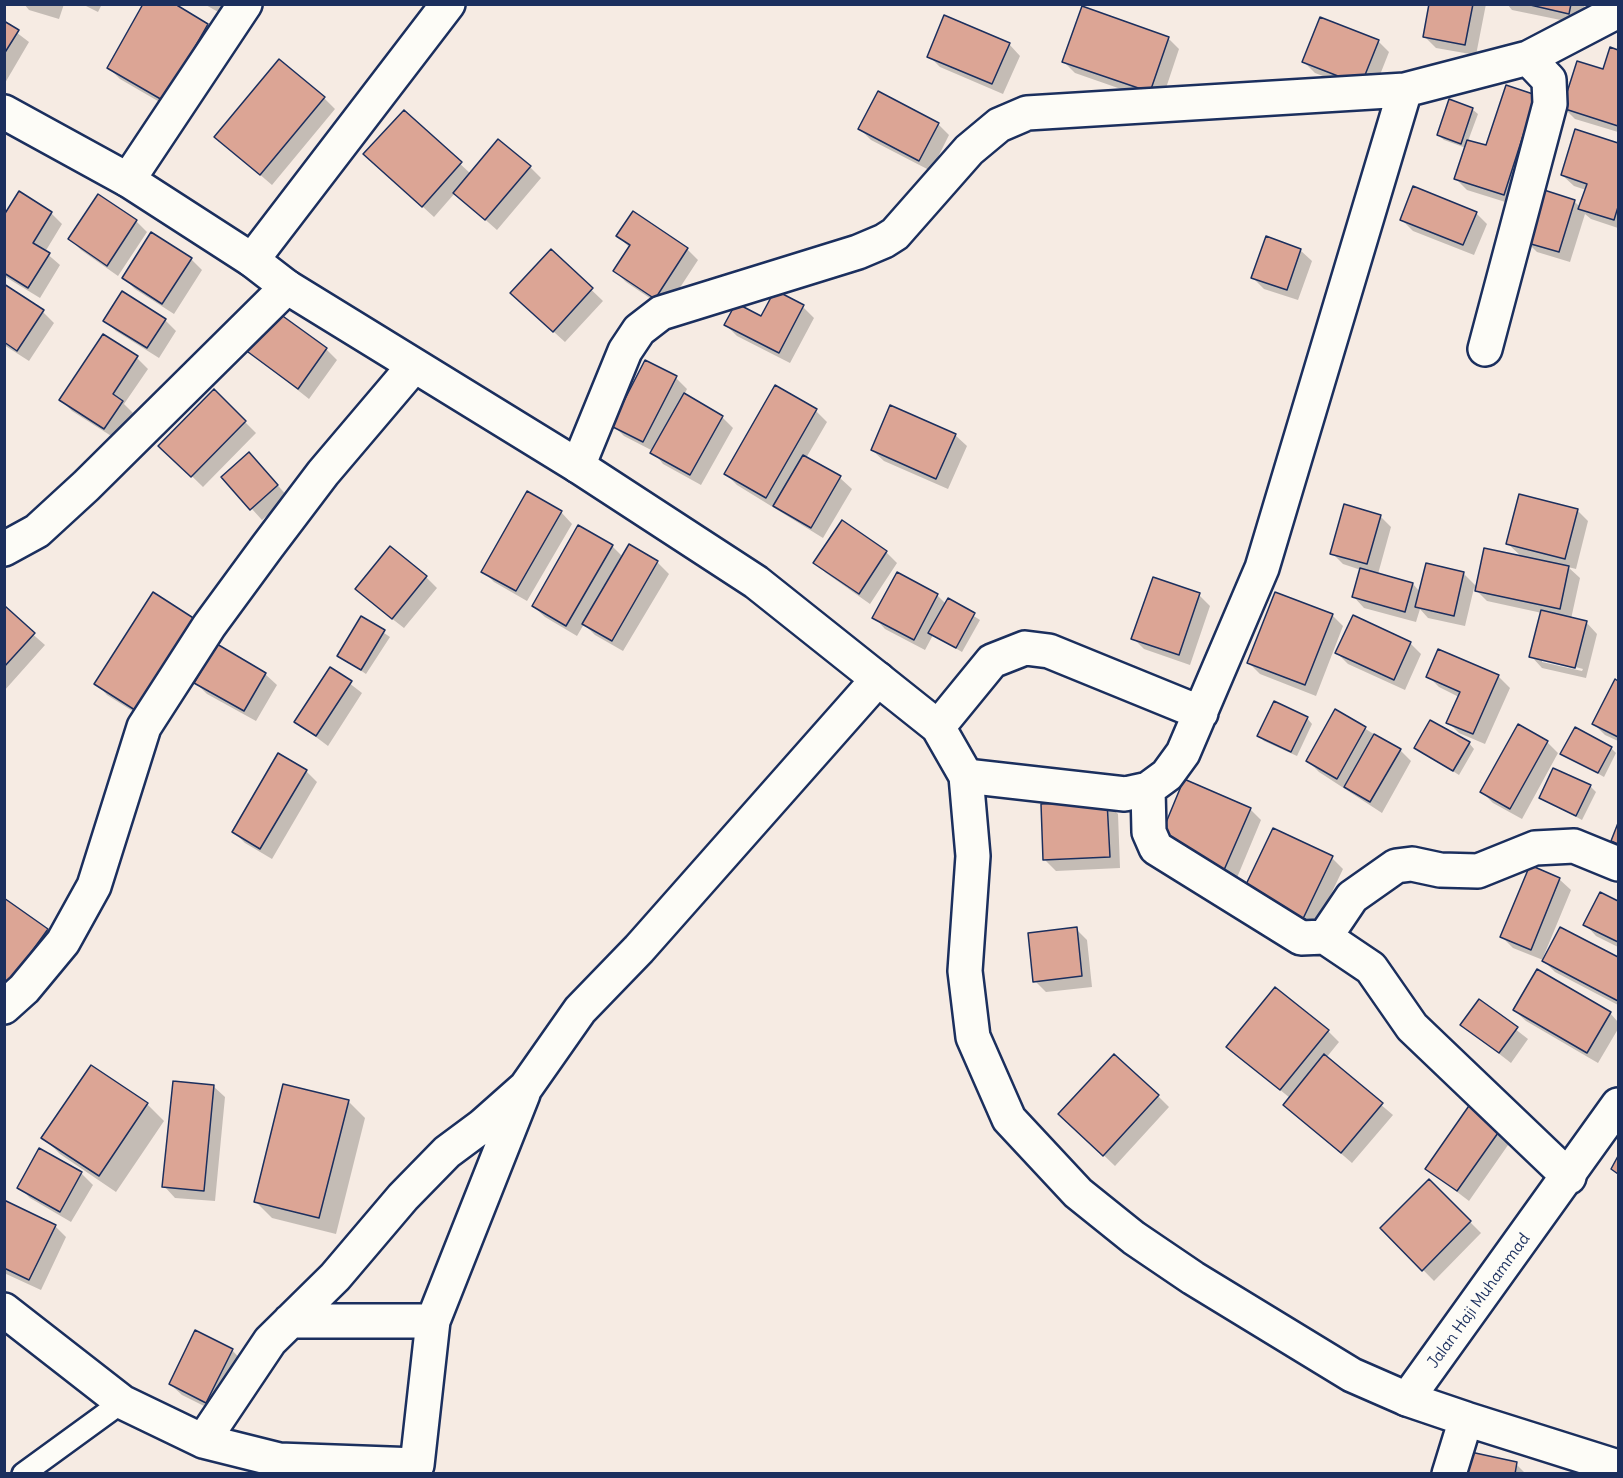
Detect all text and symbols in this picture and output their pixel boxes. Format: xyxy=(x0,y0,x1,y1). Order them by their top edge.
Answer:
street label: Jalan Haji Muhammad xyxy=(1424,1230,1534,1372)

